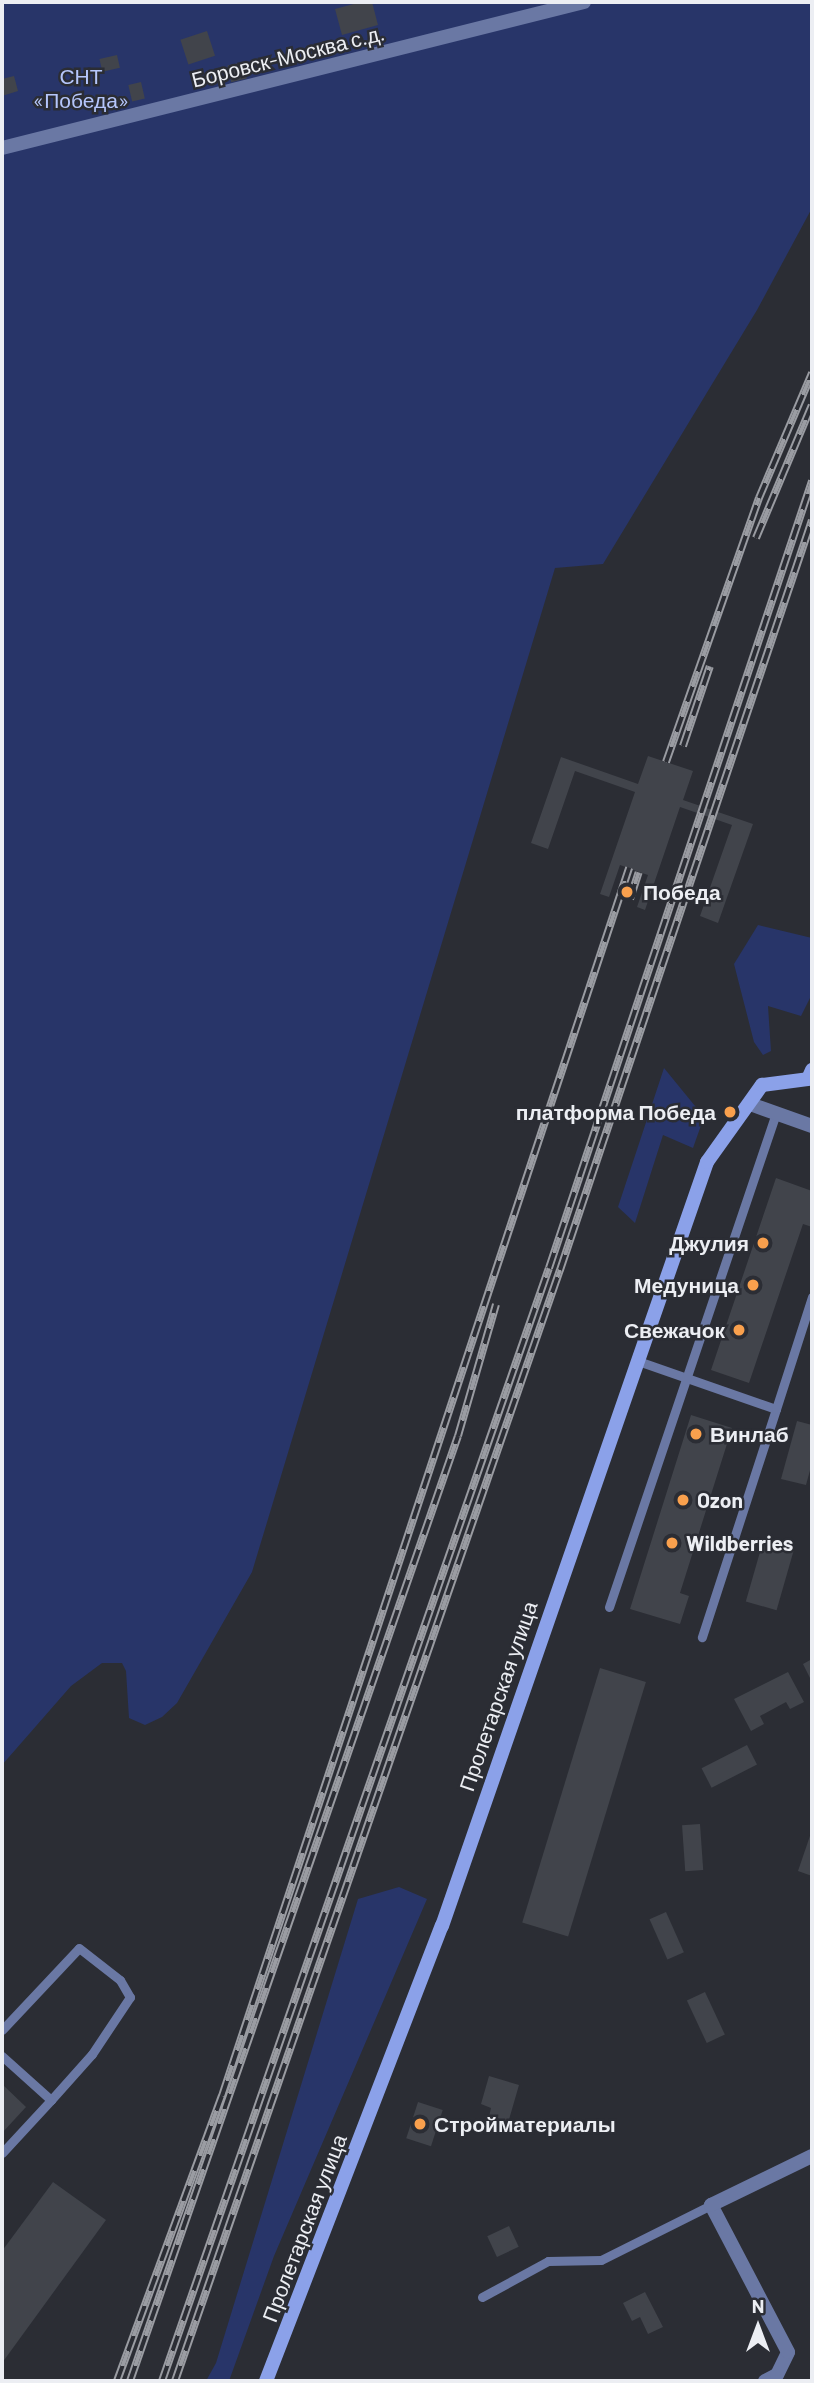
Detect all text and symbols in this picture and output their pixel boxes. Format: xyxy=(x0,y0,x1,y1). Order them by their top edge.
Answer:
street label: Боровск-Москва с.д. xyxy=(189,20,387,92)
park label: СНТ «Победа» xyxy=(33,63,129,113)
place label: Победа xyxy=(643,879,721,905)
marker: Победа xyxy=(617,882,637,902)
place label: платформа Победа xyxy=(516,1099,716,1125)
marker: платформа Победа xyxy=(722,1104,738,1120)
place label: Джулия xyxy=(669,1230,749,1256)
marker: Джулия xyxy=(755,1235,771,1251)
place label: Медуница xyxy=(634,1272,739,1298)
marker: Медуница xyxy=(745,1277,761,1293)
place label: Свежачок xyxy=(624,1317,725,1343)
marker: Свежачок xyxy=(731,1322,747,1338)
place label: Винлаб xyxy=(710,1421,789,1447)
marker: Винлаб xyxy=(688,1426,704,1442)
place label: Ozon xyxy=(697,1487,743,1513)
marker: Ozon xyxy=(675,1492,691,1508)
place label: Wildberries xyxy=(686,1530,793,1556)
marker: Wildberries xyxy=(664,1535,680,1551)
street label: Пролетарская улица xyxy=(454,1598,542,1794)
place label: Стройматериалы xyxy=(434,2111,616,2137)
marker: Стройматериалы xyxy=(412,2116,428,2132)
street label: Пролетарская улица xyxy=(257,2131,351,2325)
north arrow xyxy=(723,2292,793,2362)
text: N xyxy=(752,2294,764,2317)

